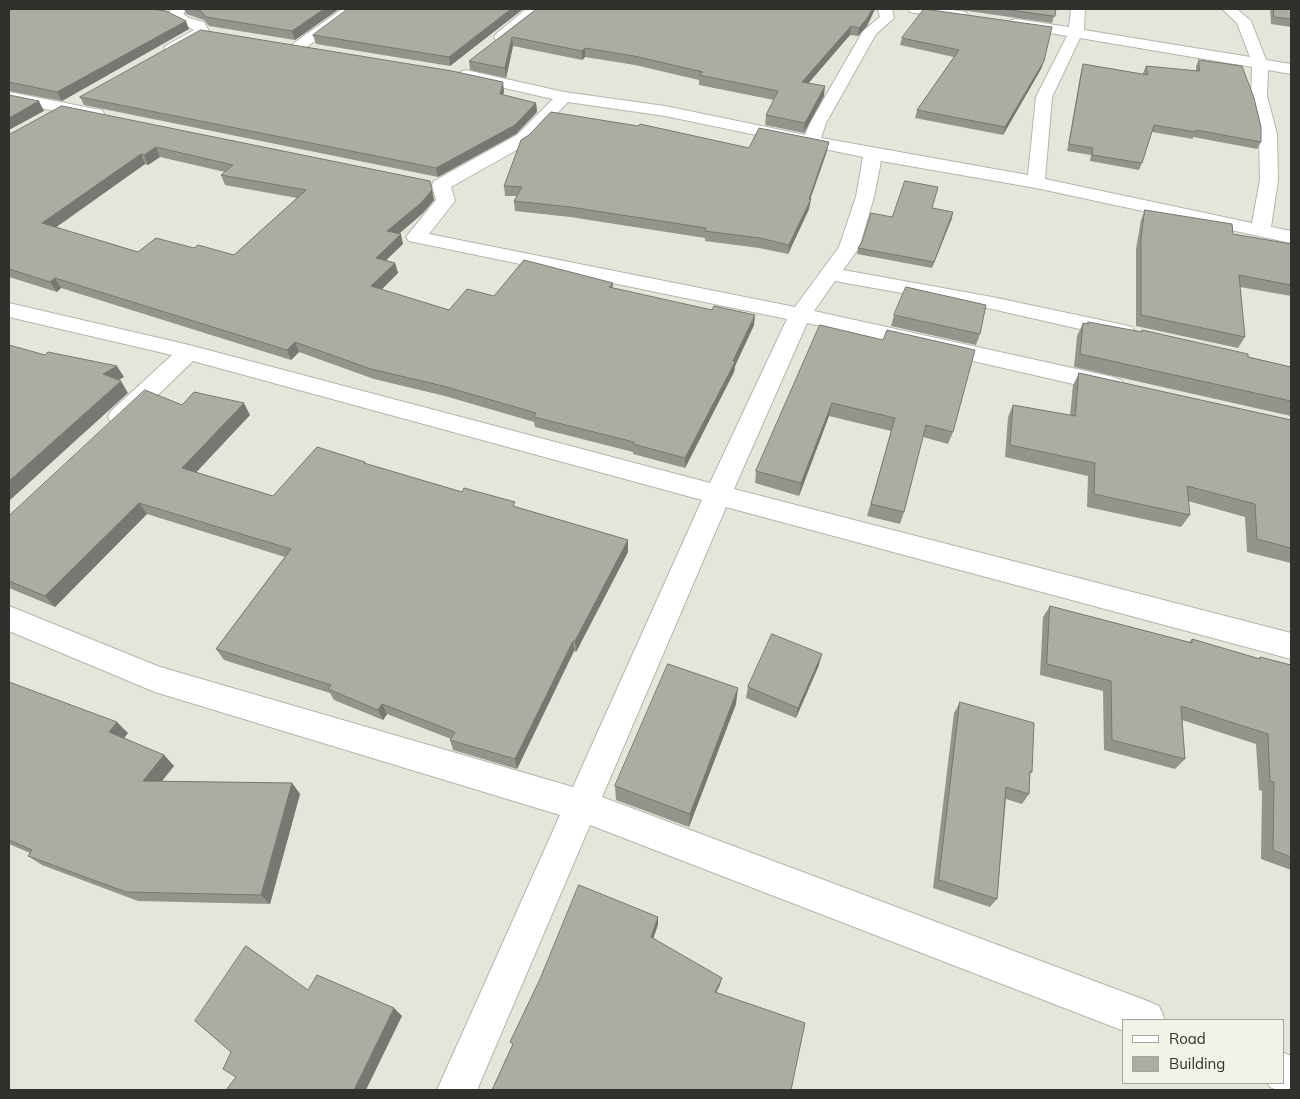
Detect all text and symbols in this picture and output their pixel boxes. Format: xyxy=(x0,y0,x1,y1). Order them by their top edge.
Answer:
legend xyxy=(1122,1019,1285,1084)
text: Road xyxy=(1169,1029,1206,1048)
text: Building xyxy=(1169,1054,1225,1073)

